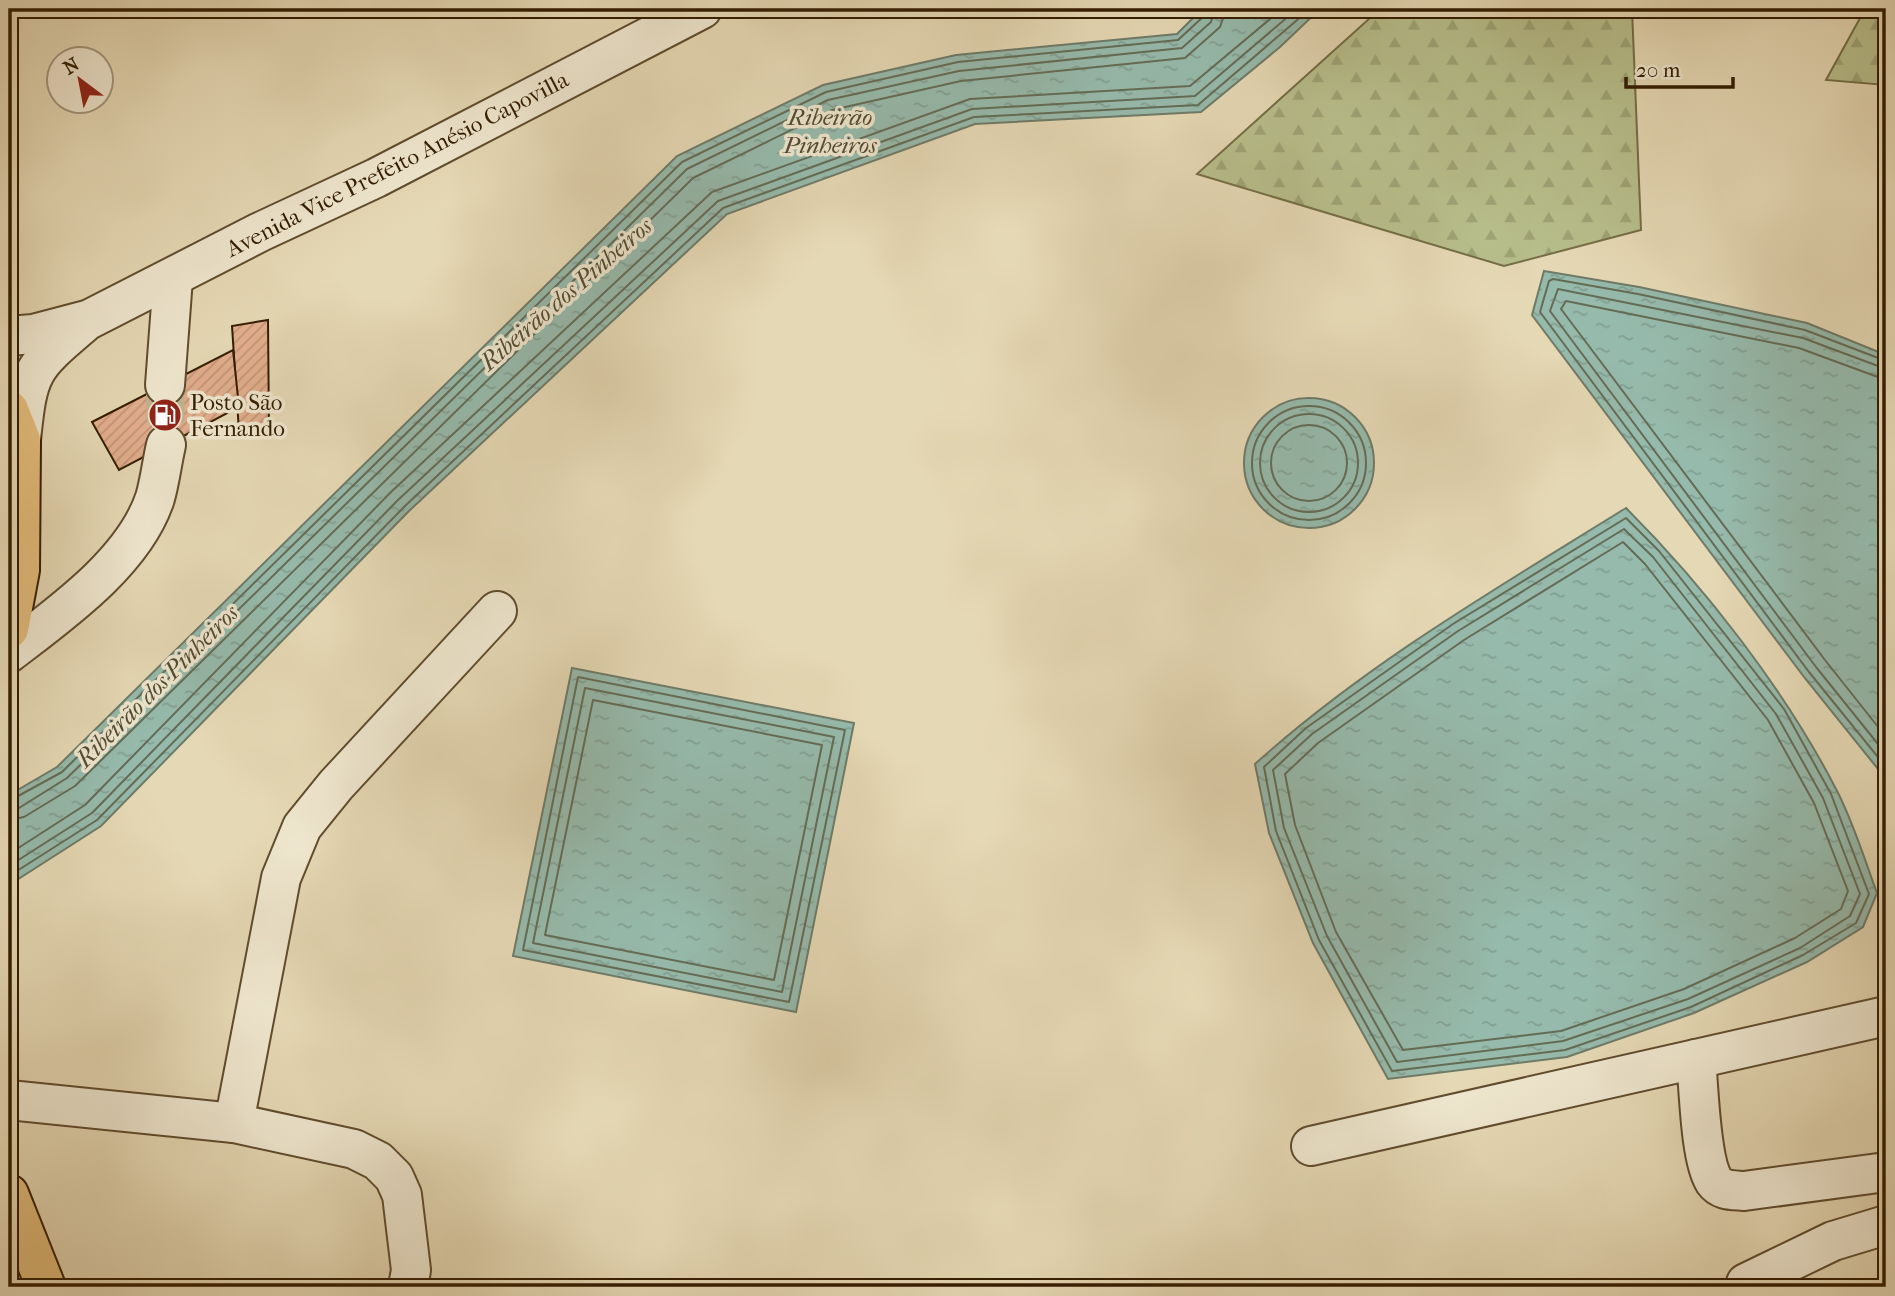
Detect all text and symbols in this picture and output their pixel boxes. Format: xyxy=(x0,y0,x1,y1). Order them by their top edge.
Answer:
north arrow xyxy=(46,46,116,116)
scale bar xyxy=(1626,46,1732,90)
text: N xyxy=(60,53,84,80)
text: 20 m xyxy=(1636,58,1681,82)
street label: Avenida Vice Prefeito Anésio Capovilla xyxy=(221,66,573,263)
water label: Ribeirão Pinheiros xyxy=(782,103,877,159)
water label: Ribeirão dos Pinheiros xyxy=(473,212,658,377)
place label: Posto São Fernando xyxy=(190,389,285,442)
fuel station icon: Posto São Fernando xyxy=(146,396,184,434)
water label: Ribeirão dos Pinheiros xyxy=(69,599,244,774)

